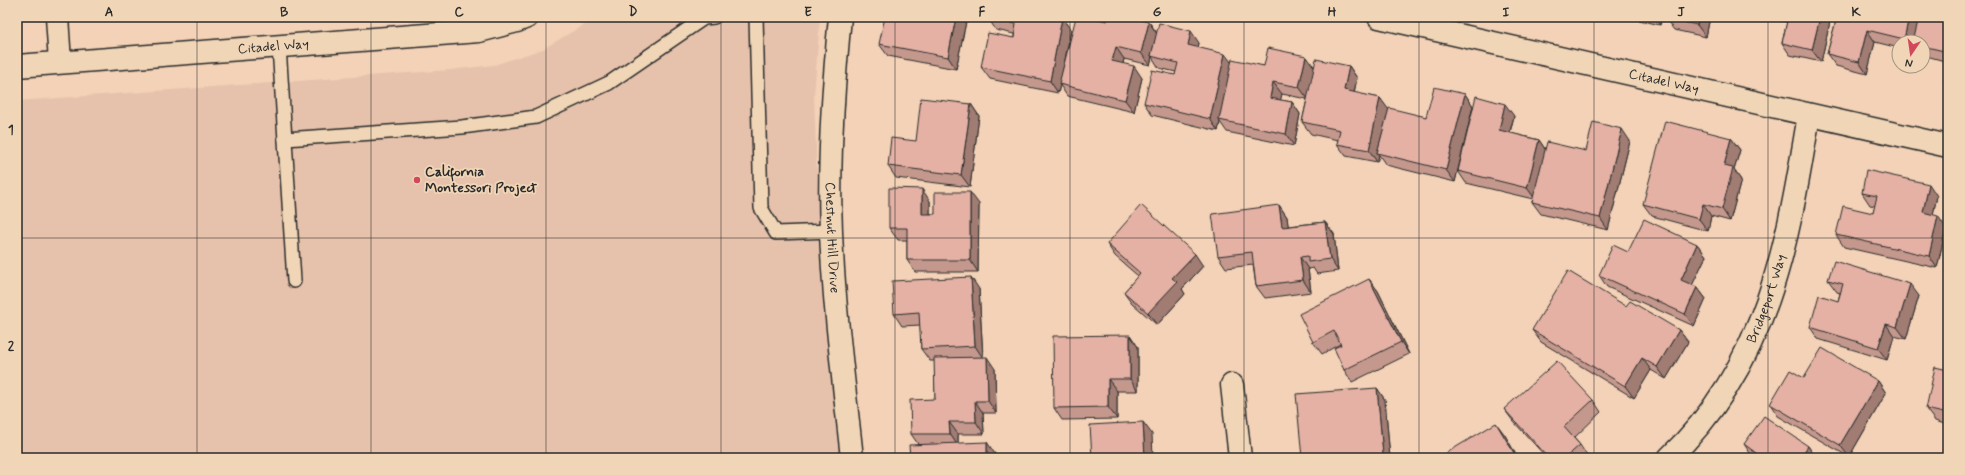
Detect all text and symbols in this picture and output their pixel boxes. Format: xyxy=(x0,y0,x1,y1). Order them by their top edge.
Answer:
text: A xyxy=(105,4,113,21)
text: B xyxy=(280,4,289,21)
text: C xyxy=(454,4,464,21)
text: D xyxy=(629,4,638,21)
text: E xyxy=(804,4,812,21)
text: F xyxy=(979,4,986,21)
text: G xyxy=(1153,4,1162,21)
text: H xyxy=(1328,4,1337,21)
text: I xyxy=(1503,4,1510,21)
text: J xyxy=(1677,4,1685,21)
text: K xyxy=(1851,4,1861,21)
north arrow xyxy=(1891,34,1931,74)
street label: Citadel Way xyxy=(237,35,310,58)
text: N xyxy=(1904,55,1914,70)
street label: Citadel Way xyxy=(1627,65,1701,98)
text: 1 xyxy=(8,122,14,139)
place label: California Montessori Project xyxy=(425,163,537,197)
marker: California Montessori Project xyxy=(412,175,422,185)
street label: Chestnut Hill Drive xyxy=(821,182,844,294)
street label: Bridgeport Way xyxy=(1743,252,1790,346)
text: 2 xyxy=(8,338,15,355)

